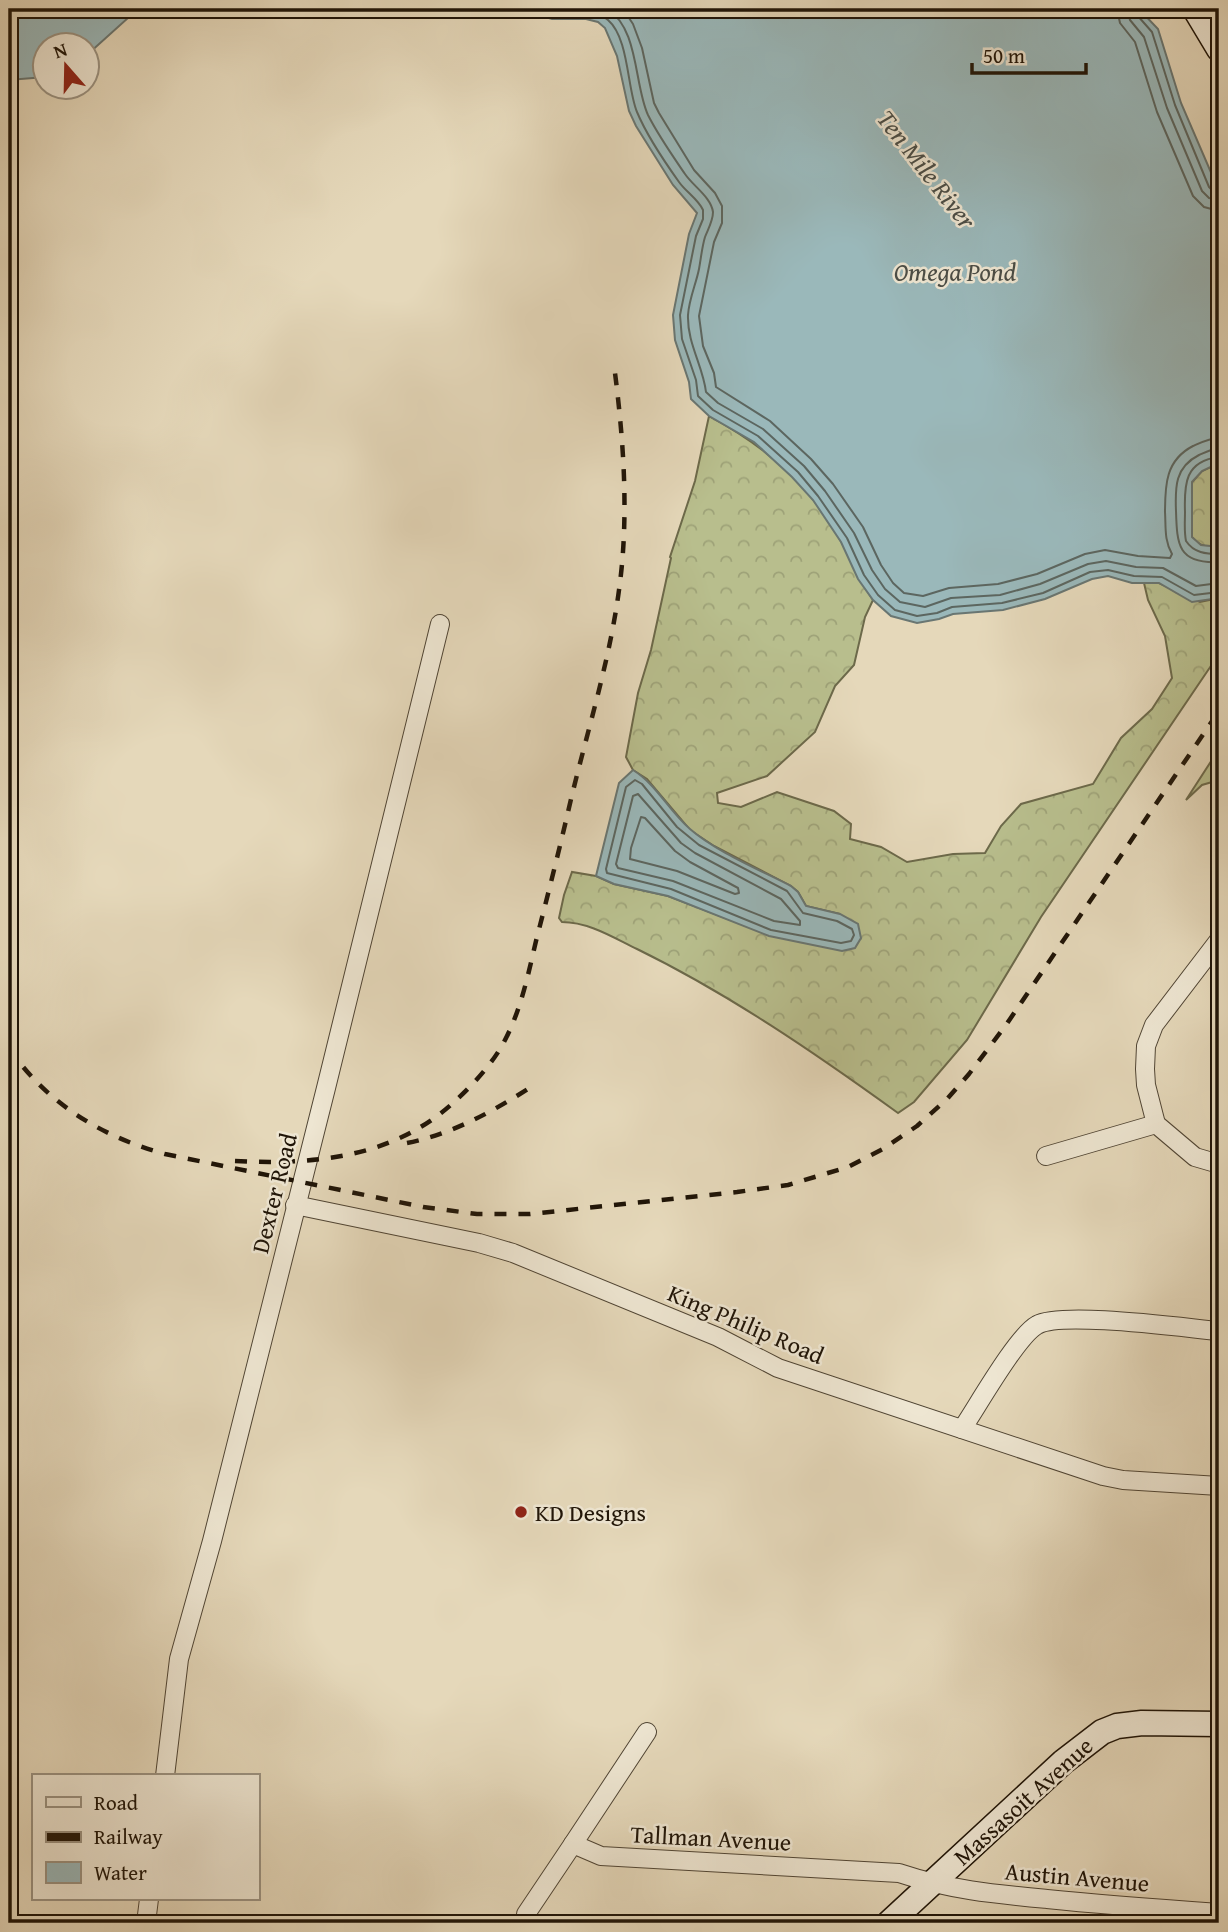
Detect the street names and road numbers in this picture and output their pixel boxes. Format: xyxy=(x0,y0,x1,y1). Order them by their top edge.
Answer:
street label: Dexter Road xyxy=(242,1129,306,1257)
street label: King Philip Road xyxy=(662,1275,830,1373)
street label: Massasoit Avenue xyxy=(945,1729,1101,1873)
street label: Tallman Avenue xyxy=(630,1816,792,1860)
street label: Austin Avenue xyxy=(1003,1853,1151,1901)

